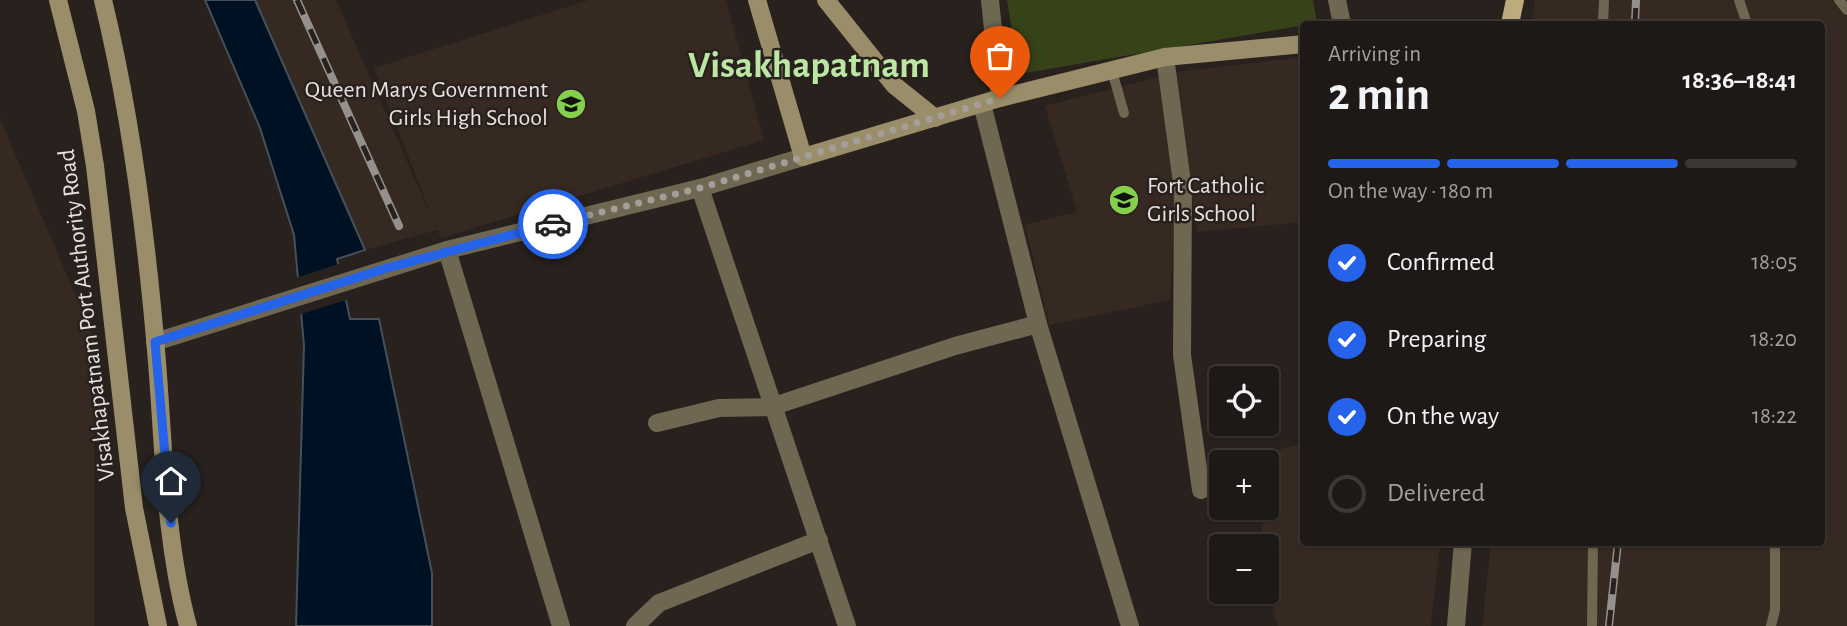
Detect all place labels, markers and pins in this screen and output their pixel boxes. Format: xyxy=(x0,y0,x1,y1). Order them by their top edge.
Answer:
pin xyxy=(970,26,1030,98)
place label: Queen Marys Government Girls High School xyxy=(305,78,548,130)
school or university icon: Queen Marys Government Girls High School xyxy=(554,87,588,121)
place label: Fort Catholic Girls School xyxy=(1147,174,1264,226)
school or university icon: Fort Catholic Girls School xyxy=(1107,183,1141,217)
pin xyxy=(141,451,201,523)

